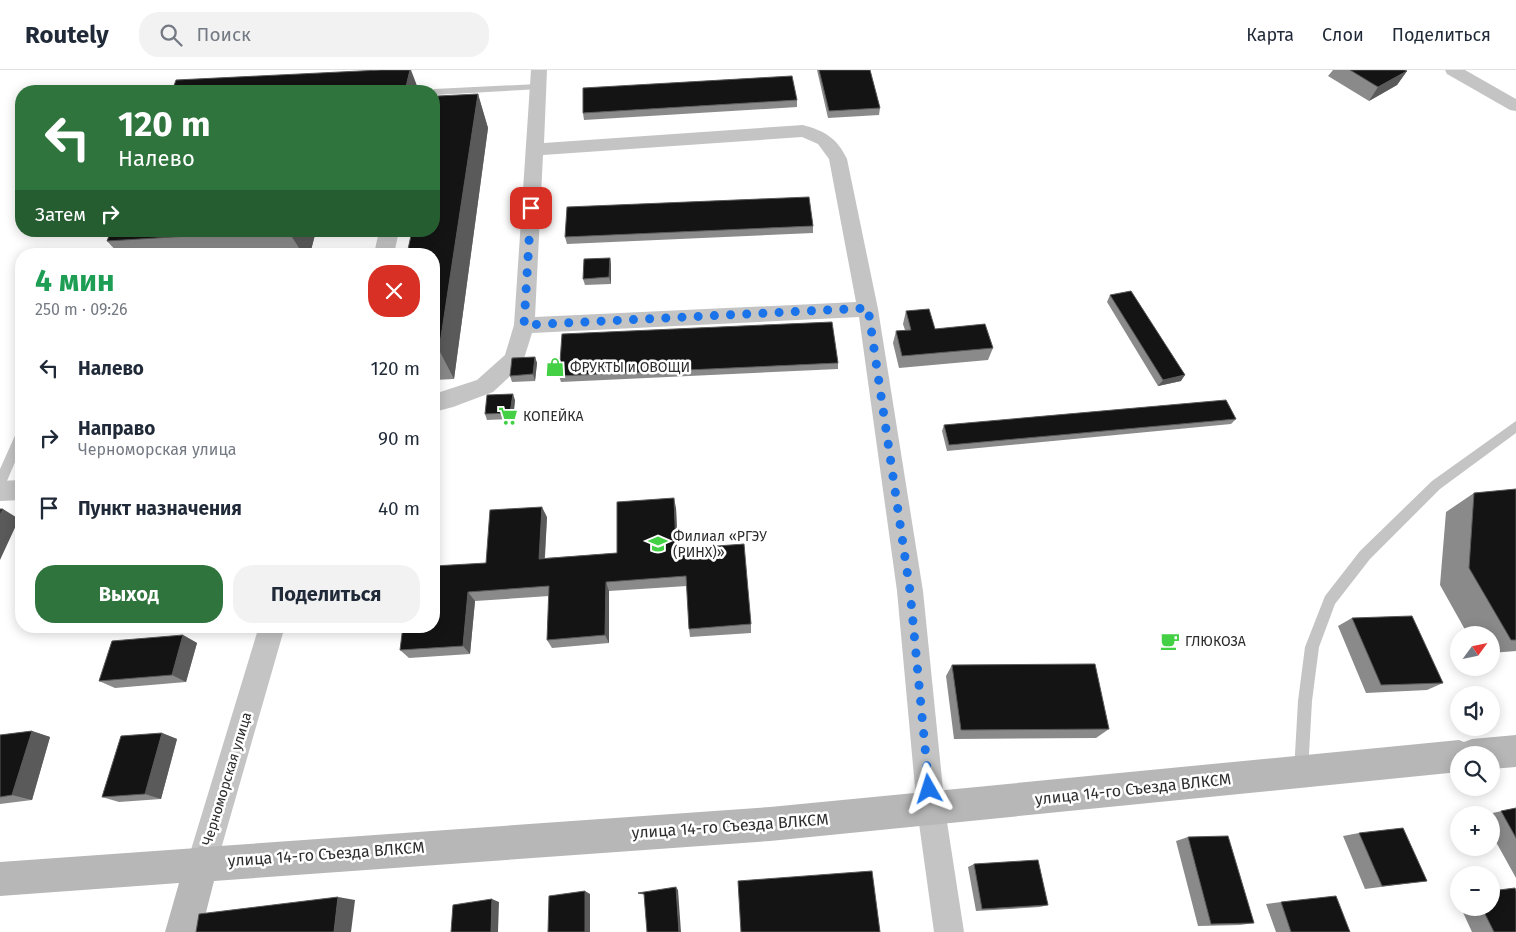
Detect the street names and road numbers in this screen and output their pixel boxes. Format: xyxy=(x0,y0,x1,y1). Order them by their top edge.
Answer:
street label: Черноморская улица xyxy=(199,710,255,848)
street label: улица 14-го Съезда ВЛКСМ xyxy=(1034,769,1232,809)
street label: улица 14-го Съезда ВЛКСМ xyxy=(631,810,829,842)
street label: улица 14-го Съезда ВЛКСМ xyxy=(227,838,425,870)

